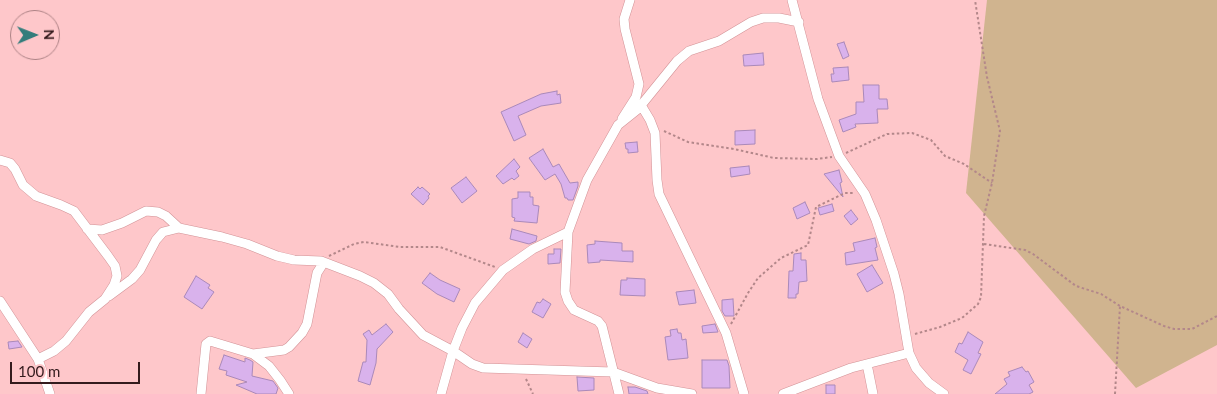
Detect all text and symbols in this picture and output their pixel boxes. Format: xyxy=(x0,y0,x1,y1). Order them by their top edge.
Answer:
north arrow xyxy=(10,10,60,60)
text: N xyxy=(41,29,58,40)
scale bar xyxy=(12,352,142,384)
text: 100 m xyxy=(18,362,60,380)

